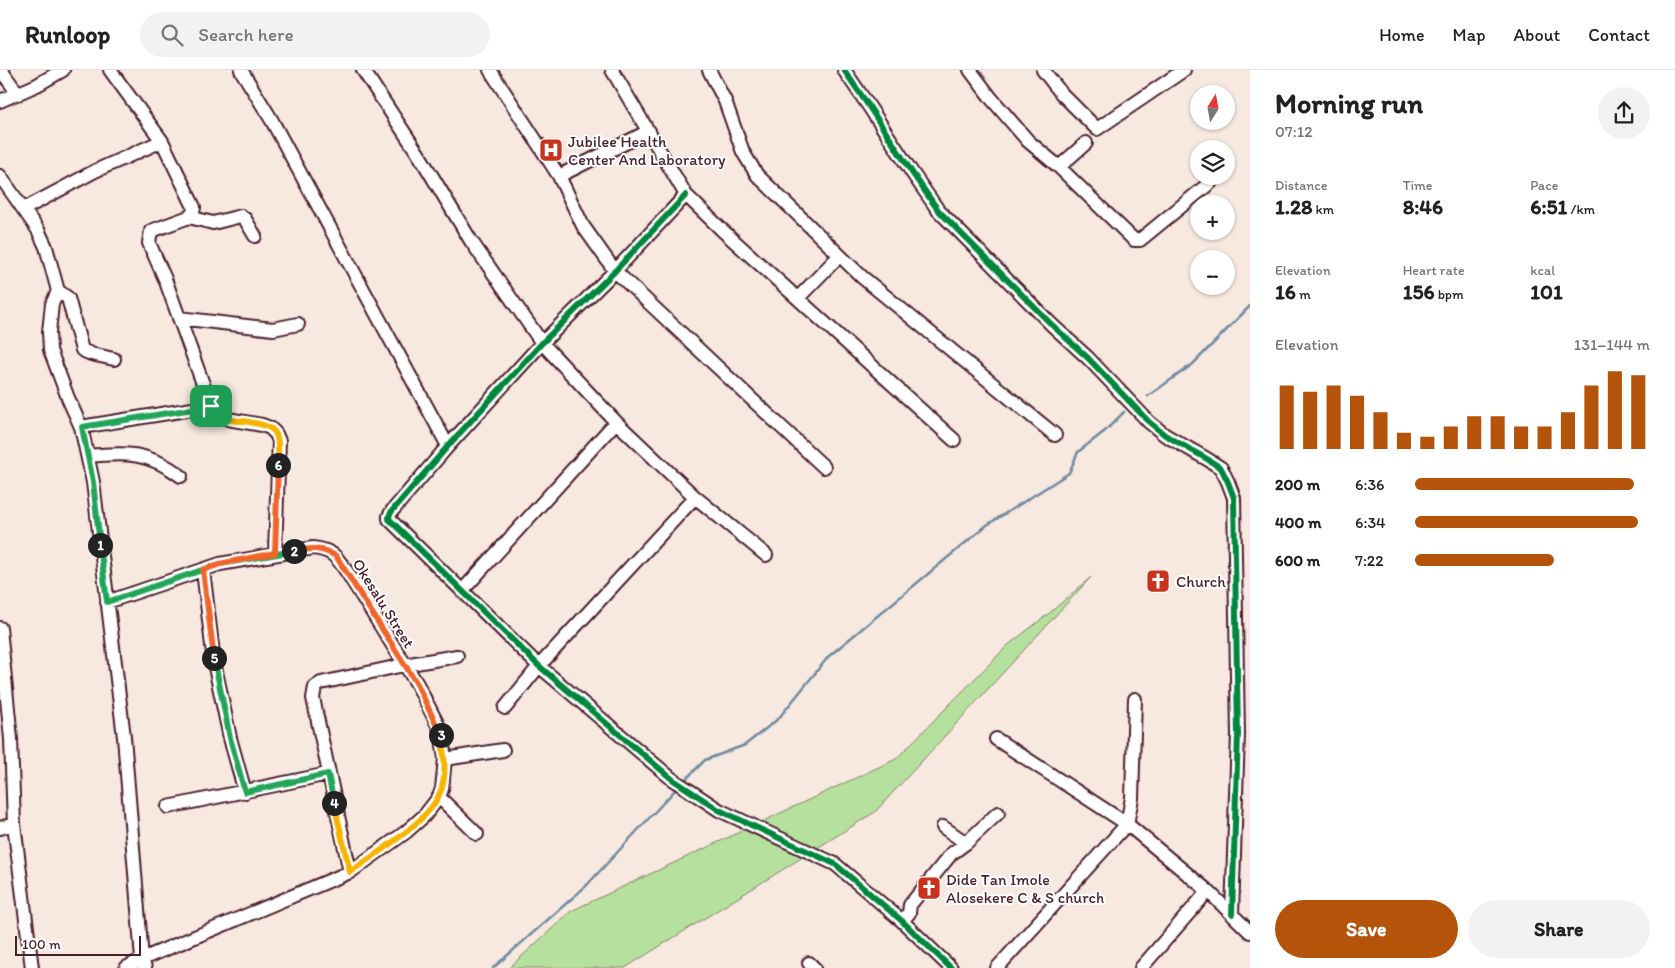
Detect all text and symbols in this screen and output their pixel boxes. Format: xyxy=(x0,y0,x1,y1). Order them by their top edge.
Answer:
search box xyxy=(140,12,490,57)
text: Runloop xyxy=(25,20,110,49)
icon: search xyxy=(158,21,186,49)
text: Search here xyxy=(198,23,293,46)
text: Home xyxy=(1379,24,1425,46)
text: Map xyxy=(1453,24,1486,46)
text: About xyxy=(1514,24,1560,46)
text: Contact xyxy=(1588,24,1650,46)
north arrow xyxy=(1190,85,1235,130)
map controls xyxy=(1190,85,1235,295)
text: Morning run xyxy=(1275,86,1423,120)
button: share xyxy=(1598,87,1650,139)
text: 07:12 xyxy=(1275,122,1313,141)
place label: Jubilee Health Center And Laboratory xyxy=(568,132,726,169)
hospital icon: Jubilee Health Center And Laboratory xyxy=(538,137,564,163)
button: layers xyxy=(1190,140,1235,185)
text: Distance xyxy=(1275,177,1327,194)
text: Time xyxy=(1403,177,1433,194)
text: Pace xyxy=(1530,177,1558,194)
text: 1.28 xyxy=(1275,194,1312,219)
text: 8:46 xyxy=(1403,194,1443,219)
text: 6:51 xyxy=(1530,194,1567,219)
button: + xyxy=(1190,195,1235,240)
text: km xyxy=(1312,201,1334,218)
text: /km xyxy=(1567,201,1595,218)
button: − xyxy=(1190,250,1235,295)
text: Elevation xyxy=(1275,262,1331,279)
text: Heart rate xyxy=(1403,262,1465,279)
text: kcal xyxy=(1530,262,1555,279)
text: 16 xyxy=(1275,279,1296,304)
text: 156 xyxy=(1403,279,1435,304)
text: 101 xyxy=(1530,279,1563,304)
text: m xyxy=(1296,286,1311,303)
text: bpm xyxy=(1435,286,1464,303)
text: Elevation xyxy=(1275,335,1339,354)
text: 131–144 m xyxy=(1574,335,1650,354)
pin xyxy=(190,385,232,427)
icon: arrive xyxy=(197,392,225,420)
pin: 6 xyxy=(266,452,290,478)
text: 6 xyxy=(275,457,282,474)
text: 200 m xyxy=(1275,475,1320,494)
text: 6:36 xyxy=(1355,475,1385,494)
text: 400 m xyxy=(1275,513,1321,532)
text: 6:34 xyxy=(1355,513,1386,532)
pin: 1 xyxy=(88,532,112,558)
text: 1 xyxy=(97,537,104,554)
pin: 2 xyxy=(282,538,306,564)
text: 2 xyxy=(291,543,298,560)
text: 600 m xyxy=(1275,551,1320,570)
text: 7:22 xyxy=(1355,551,1384,570)
street label: Okesalu Street xyxy=(349,555,419,651)
church icon: Church xyxy=(1145,568,1171,594)
place label: Church xyxy=(1176,572,1226,591)
pin: 5 xyxy=(202,646,226,670)
text: 5 xyxy=(211,650,218,667)
pin: 3 xyxy=(428,722,454,748)
text: 3 xyxy=(438,727,445,744)
pin: 4 xyxy=(322,790,346,816)
text: 4 xyxy=(330,795,339,812)
place label: Dide Tan Imole Alosekere C & S church xyxy=(946,870,1104,907)
church icon: Dide Tan Imole Alosekere C & S church xyxy=(916,875,942,901)
button: Save xyxy=(1275,900,1458,958)
button: Share xyxy=(1468,900,1650,958)
scale bar xyxy=(15,933,141,956)
text: 100 m xyxy=(22,936,61,953)

